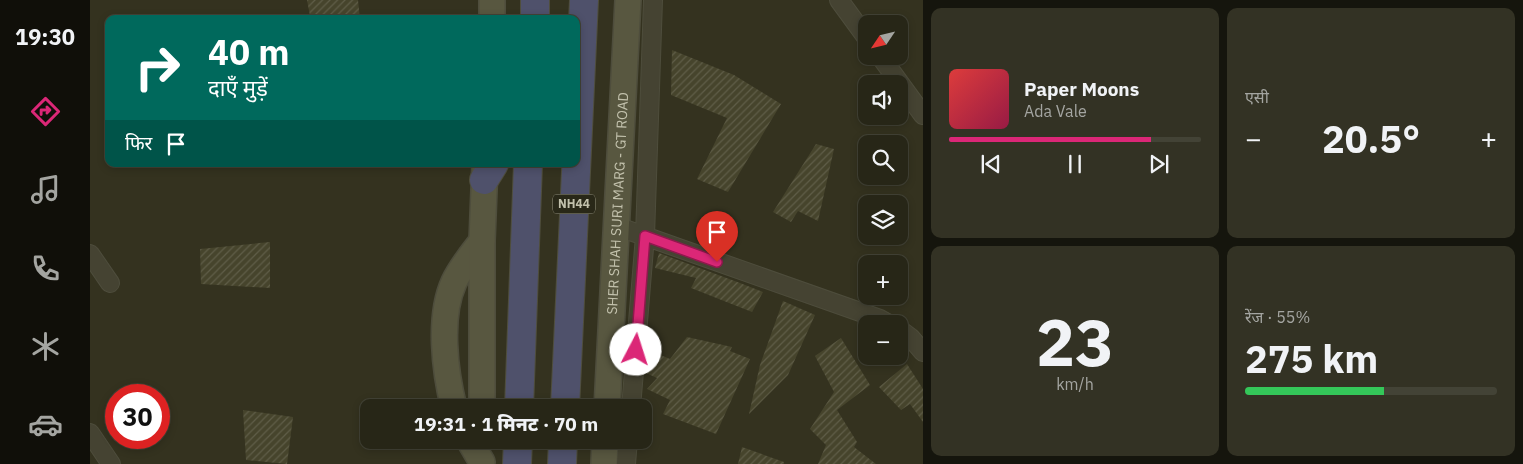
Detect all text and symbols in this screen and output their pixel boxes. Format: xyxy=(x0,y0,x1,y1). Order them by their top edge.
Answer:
north arrow xyxy=(858,15,908,65)
map controls xyxy=(858,15,908,365)
text: 19:30 xyxy=(15,22,75,51)
text: 40 m xyxy=(208,29,290,75)
icon: right xyxy=(125,35,190,100)
text: दाएँ मुड़ें xyxy=(208,73,268,102)
button: sound xyxy=(858,75,908,125)
text: Paper Moons xyxy=(1024,77,1139,101)
text: एसी xyxy=(1245,87,1269,107)
street label: SHER SHAH SURI MARG - GT ROAD xyxy=(603,92,632,315)
icon: directions xyxy=(28,94,63,129)
text: Ada Vale xyxy=(1024,101,1087,121)
text: 20.5° xyxy=(1322,114,1420,163)
text: − xyxy=(1245,120,1262,157)
text: + xyxy=(1480,120,1497,157)
icon: arrive xyxy=(162,130,190,158)
text: फिर xyxy=(125,131,152,155)
button: search xyxy=(858,135,908,185)
icon: previous xyxy=(977,150,1005,178)
icon: pause xyxy=(1061,150,1089,178)
icon: next xyxy=(1145,150,1173,178)
icon: music xyxy=(28,172,63,207)
road number: NH44 xyxy=(553,194,595,213)
button: layers xyxy=(858,195,908,245)
pin xyxy=(696,211,738,262)
icon: arrive xyxy=(703,218,731,246)
icon: phone xyxy=(28,251,63,286)
button: + xyxy=(858,255,908,305)
text: 23 xyxy=(1036,299,1114,384)
text: रेंज · 55% xyxy=(1245,307,1310,327)
button: − xyxy=(858,315,908,365)
position arrow xyxy=(609,323,661,375)
icon: climate xyxy=(28,329,63,364)
text: 275 km xyxy=(1245,334,1378,383)
text: km/h xyxy=(1056,374,1094,394)
speed limit sign: 30 xyxy=(105,384,170,449)
icon: car xyxy=(28,407,63,442)
text: 19:31 · 1 मिनट · 70 m xyxy=(414,412,598,436)

